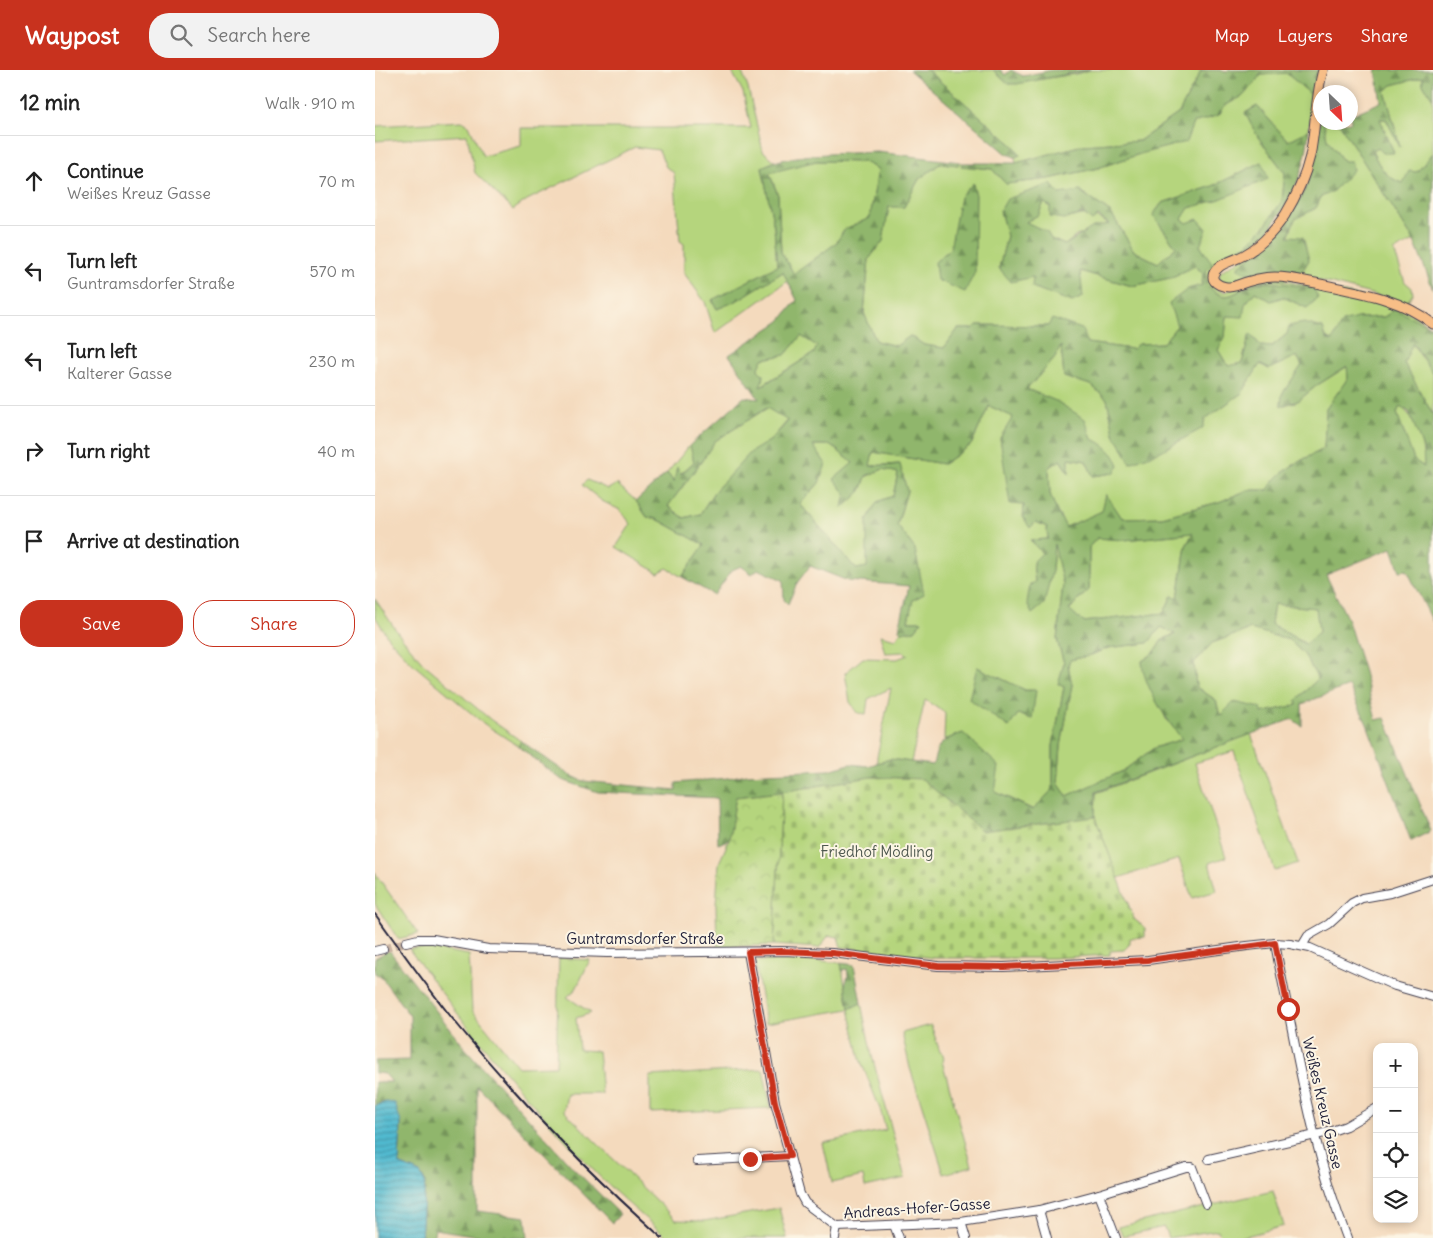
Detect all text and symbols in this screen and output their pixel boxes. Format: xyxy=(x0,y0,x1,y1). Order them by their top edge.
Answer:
search box xyxy=(149,13,499,58)
text: Waypost xyxy=(25,20,119,50)
icon: search xyxy=(167,21,195,49)
text: Search here xyxy=(207,23,310,47)
text: Map xyxy=(1214,24,1249,47)
text: Layers xyxy=(1277,24,1333,47)
text: Share xyxy=(1361,24,1408,47)
north arrow xyxy=(1313,85,1358,130)
text: 12 min xyxy=(20,89,80,116)
text: Walk · 910 m xyxy=(265,93,355,113)
text: Continue xyxy=(67,159,144,183)
icon: ahead xyxy=(20,167,48,195)
text: 70 m xyxy=(319,171,355,191)
text: Weißes Kreuz Gasse xyxy=(67,183,211,203)
text: Turn left xyxy=(67,249,137,273)
icon: left xyxy=(20,257,48,285)
text: 570 m xyxy=(310,261,355,281)
text: Guntramsdorfer Straße xyxy=(67,273,235,293)
text: Turn left xyxy=(67,339,137,363)
icon: left xyxy=(20,347,48,375)
text: 230 m xyxy=(309,351,355,371)
text: Kalterer Gasse xyxy=(67,363,172,383)
icon: right xyxy=(20,437,48,465)
text: Turn right xyxy=(67,439,150,463)
text: 40 m xyxy=(317,441,355,461)
icon: arrive xyxy=(20,527,48,555)
text: Arrive at destination xyxy=(67,529,240,553)
button: Save xyxy=(20,600,183,647)
button: Share xyxy=(193,600,355,647)
park label: Friedhof Mödling xyxy=(821,842,933,861)
street label: Guntramsdorfer Straße xyxy=(566,929,724,948)
route start xyxy=(1277,998,1300,1021)
street label: Weißes Kreuz Gasse xyxy=(1299,1035,1347,1171)
map controls xyxy=(1373,1043,1418,1223)
button: + xyxy=(1373,1043,1418,1088)
button: − xyxy=(1373,1088,1418,1133)
button: locate xyxy=(1373,1133,1418,1178)
route end xyxy=(739,1148,762,1171)
button: layers xyxy=(1373,1178,1418,1223)
street label: Andreas-Hofer-Gasse xyxy=(843,1193,991,1223)

